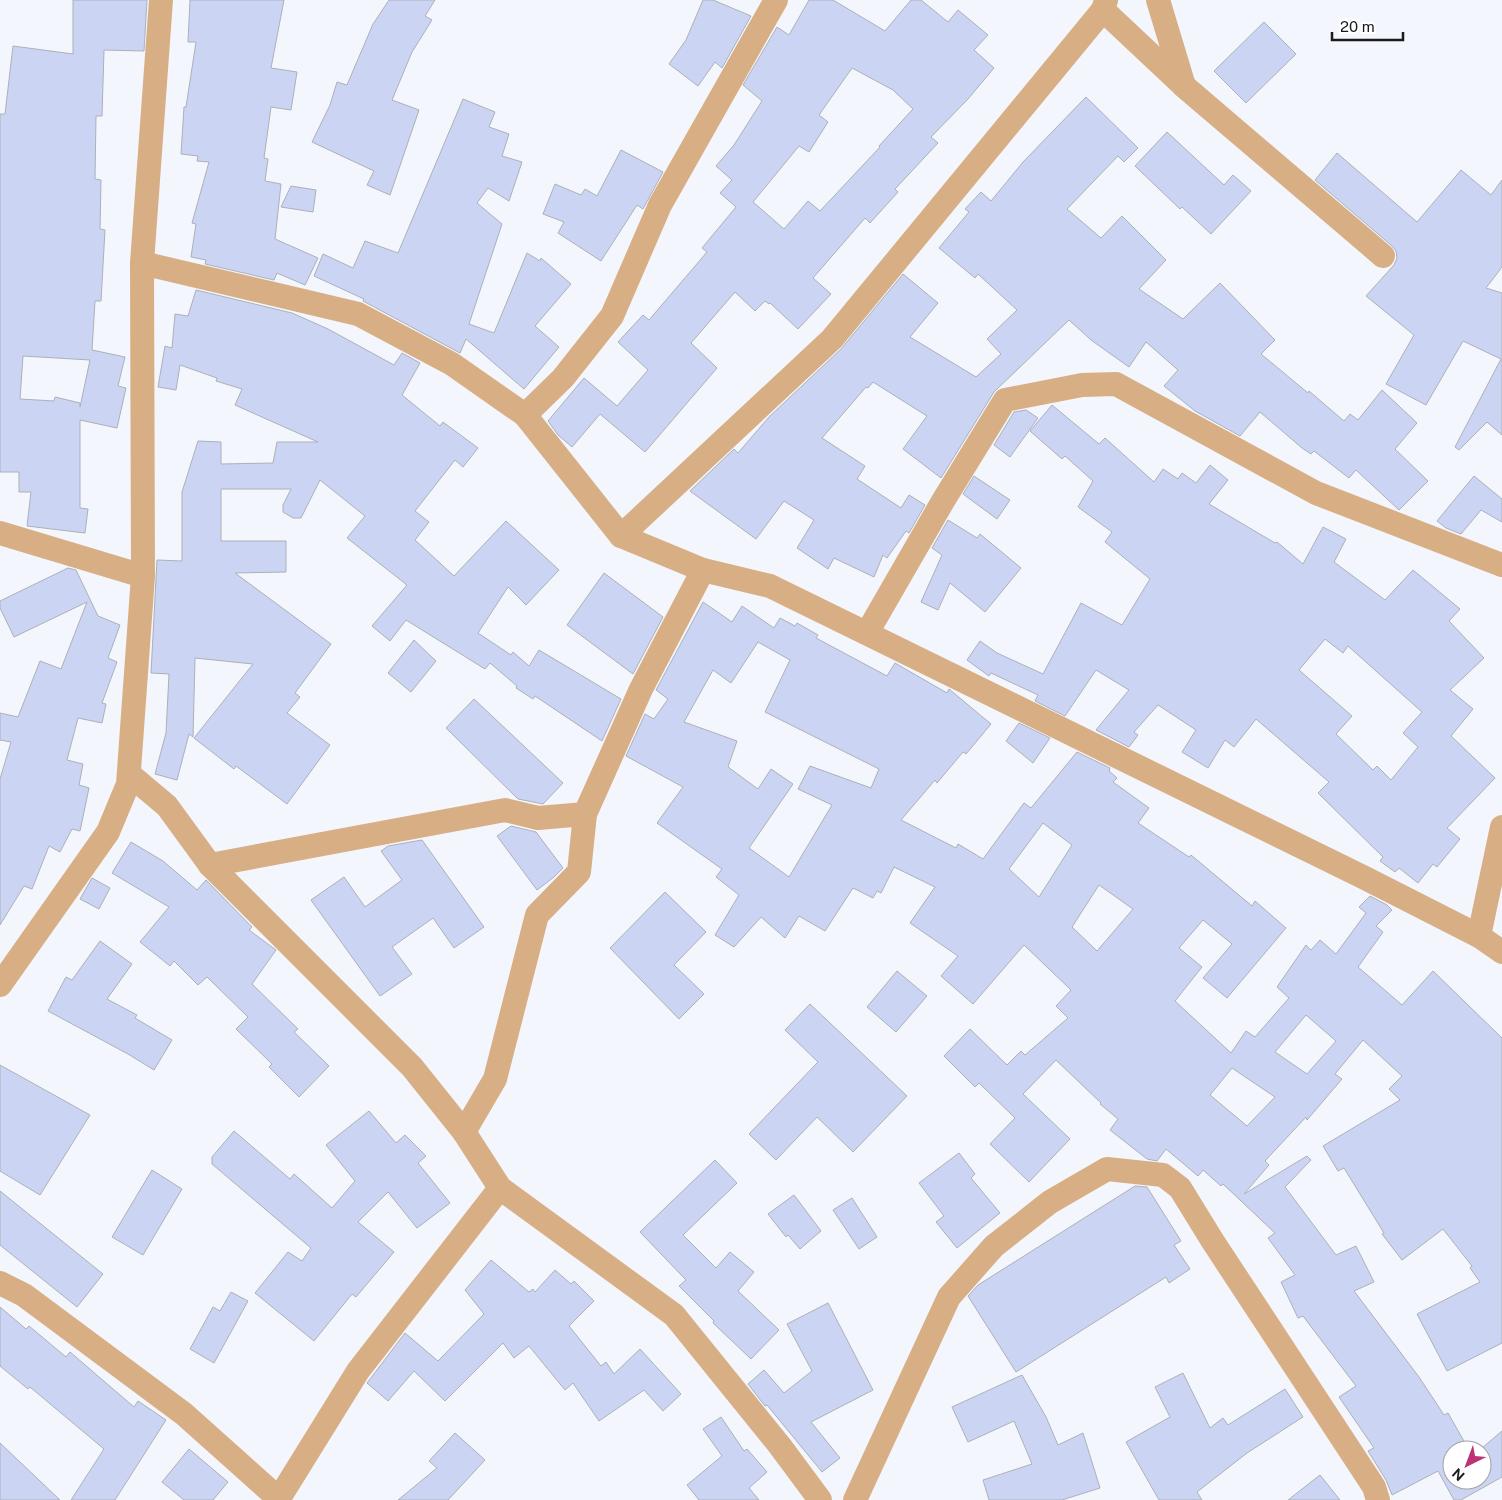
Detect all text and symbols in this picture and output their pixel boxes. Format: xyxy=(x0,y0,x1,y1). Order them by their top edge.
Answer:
scale bar xyxy=(1332,10,1403,42)
text: 20 m xyxy=(1340,18,1375,35)
north arrow xyxy=(1442,1440,1492,1490)
text: N xyxy=(1449,1465,1468,1484)

